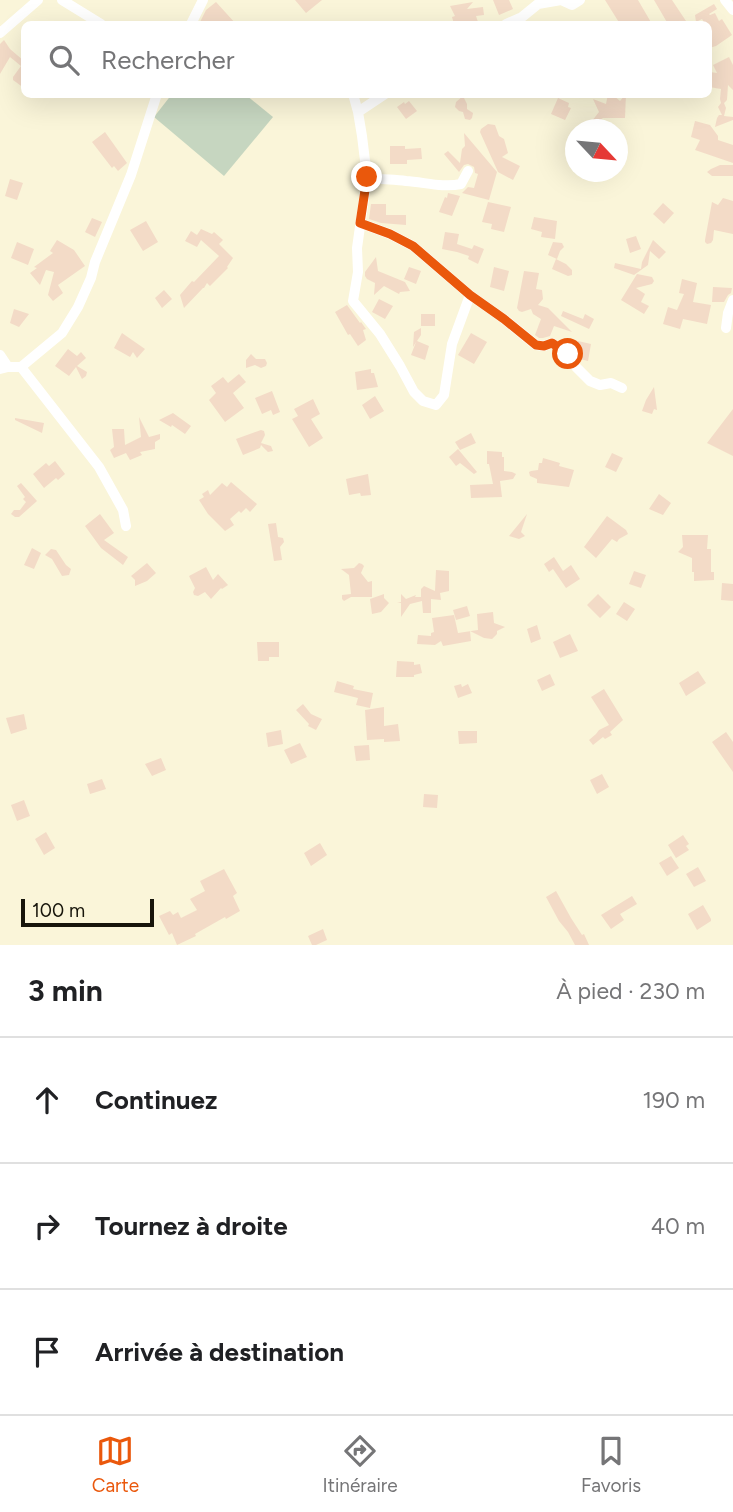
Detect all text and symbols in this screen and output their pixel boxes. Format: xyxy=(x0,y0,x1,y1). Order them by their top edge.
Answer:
search box xyxy=(21,21,712,98)
icon: search xyxy=(45,41,83,79)
text: Rechercher xyxy=(101,44,235,76)
north arrow xyxy=(565,119,628,182)
route end xyxy=(351,161,382,192)
route start xyxy=(552,338,583,369)
scale bar xyxy=(21,896,154,928)
text: 100 m xyxy=(32,899,85,922)
text: 3 min xyxy=(28,972,103,1009)
text: À pied · 230 m xyxy=(556,977,705,1005)
icon: ahead xyxy=(28,1081,66,1119)
text: Continuez xyxy=(95,1084,217,1116)
text: 190 m xyxy=(642,1086,705,1114)
icon: right xyxy=(28,1207,66,1245)
text: Tournez à droite xyxy=(95,1210,288,1242)
text: 40 m xyxy=(651,1212,705,1240)
icon: arrive xyxy=(28,1333,66,1371)
text: Arrivée à destination xyxy=(95,1336,344,1368)
tab: Carte xyxy=(92,1432,139,1497)
tab: Itinéraire xyxy=(323,1432,398,1497)
tab: Favoris xyxy=(581,1432,641,1497)

